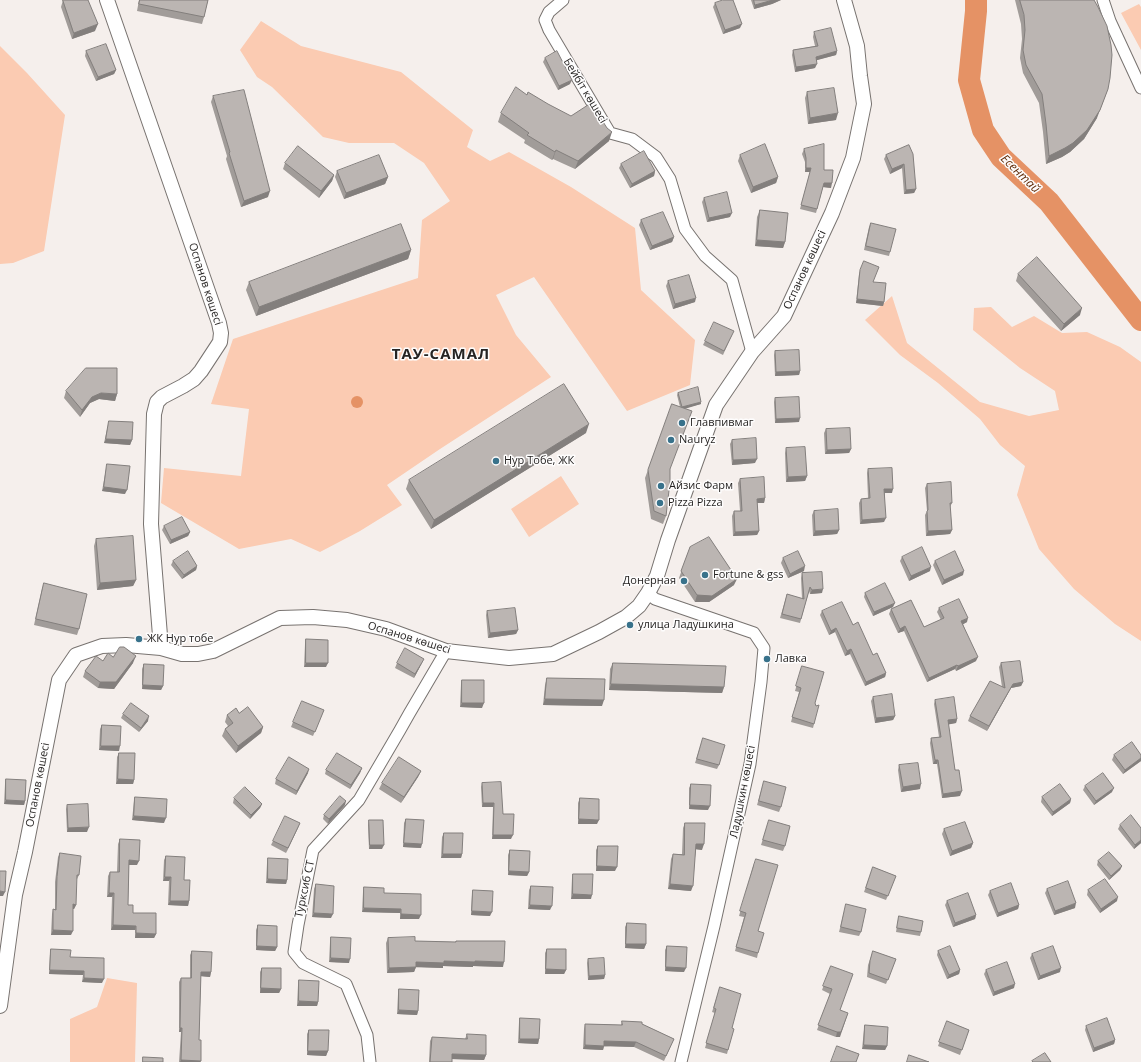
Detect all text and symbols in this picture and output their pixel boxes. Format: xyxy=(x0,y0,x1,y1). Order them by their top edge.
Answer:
street label: Бейбіт көшесі xyxy=(560,56,610,126)
water label: Есентай xyxy=(997,152,1043,196)
street label: Оспанов көшесі xyxy=(781,228,829,312)
street label: Оспанов көшесі xyxy=(185,241,225,327)
district label: ТАУ-САМАЛ xyxy=(392,346,490,364)
place label: Главпивмаг xyxy=(690,416,753,430)
marker: Главпивмаг xyxy=(677,418,687,428)
place label: Nauryz xyxy=(679,433,715,447)
marker: Nauryz xyxy=(666,435,676,445)
place label: Нур Тобе, ЖК xyxy=(504,454,574,468)
marker: Нур Тобе, ЖК xyxy=(491,456,501,466)
place label: Айзис Фарм xyxy=(669,479,733,493)
marker: Айзис Фарм xyxy=(656,481,666,491)
place label: Pizza Pizza xyxy=(668,496,722,510)
marker: Pizza Pizza xyxy=(655,498,665,508)
place label: Fortune & gss xyxy=(713,568,784,582)
marker: Fortune & gss xyxy=(700,570,710,580)
place label: Донерная xyxy=(623,574,676,588)
marker: Донерная xyxy=(679,576,689,586)
place label: улица Ладушкина xyxy=(638,618,734,632)
street label: Оспанов көшесі xyxy=(366,619,452,657)
marker: улица Ладушкина xyxy=(625,620,635,630)
place label: ЖК Нур тобе xyxy=(147,632,214,646)
marker: ЖК Нур тобе xyxy=(134,634,144,644)
place label: Лавка xyxy=(775,652,807,666)
marker: Лавка xyxy=(762,654,772,664)
street label: Оспанов көшесі xyxy=(23,742,53,828)
street label: Ладушкин көшесі xyxy=(728,744,758,840)
street label: Турксиб СТ xyxy=(292,859,318,919)

